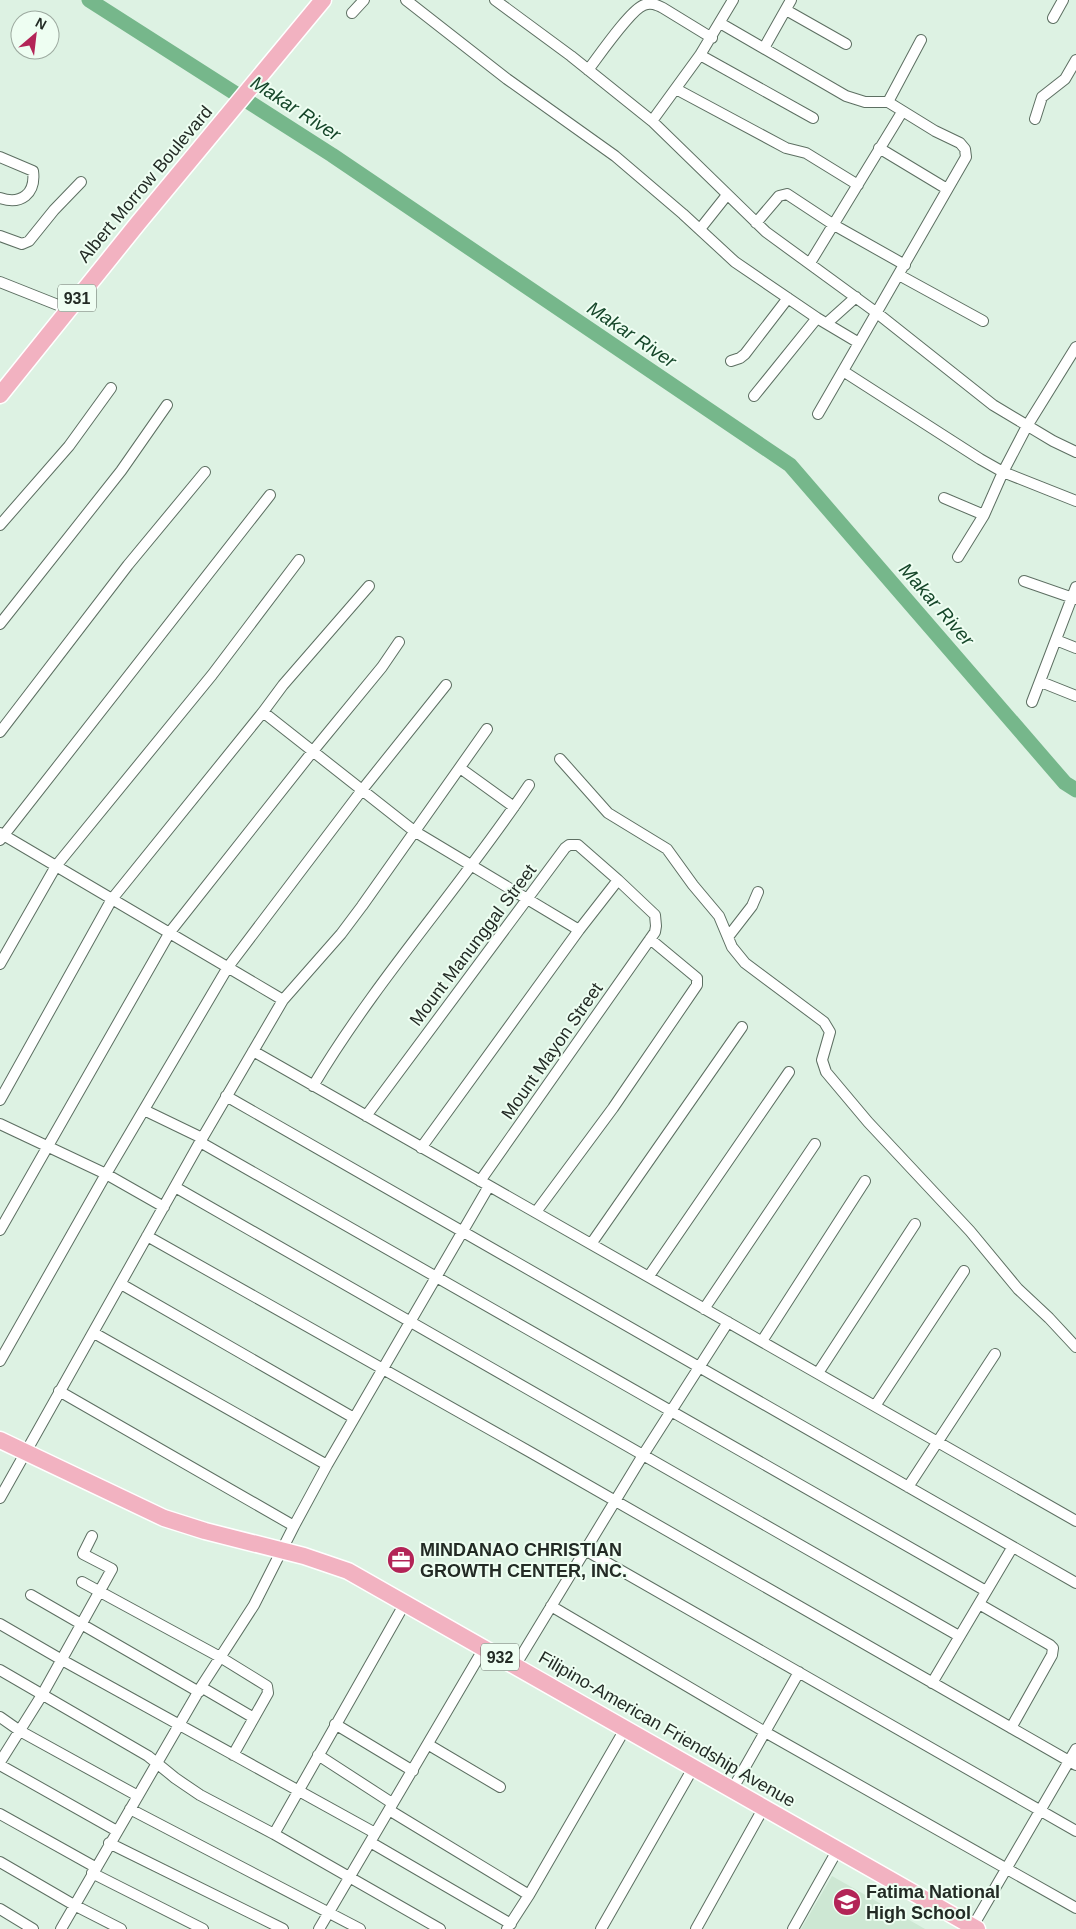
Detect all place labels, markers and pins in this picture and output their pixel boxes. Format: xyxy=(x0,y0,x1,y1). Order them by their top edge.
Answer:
place label: MINDANAO CHRISTIAN GROWTH CENTER, INC. xyxy=(420,1540,627,1581)
office icon: MINDANAO CHRISTIAN GROWTH CENTER, INC. xyxy=(386,1545,416,1575)
place label: Fatima National High School xyxy=(866,1882,1000,1923)
school or university icon: Fatima National High School xyxy=(832,1887,862,1917)

